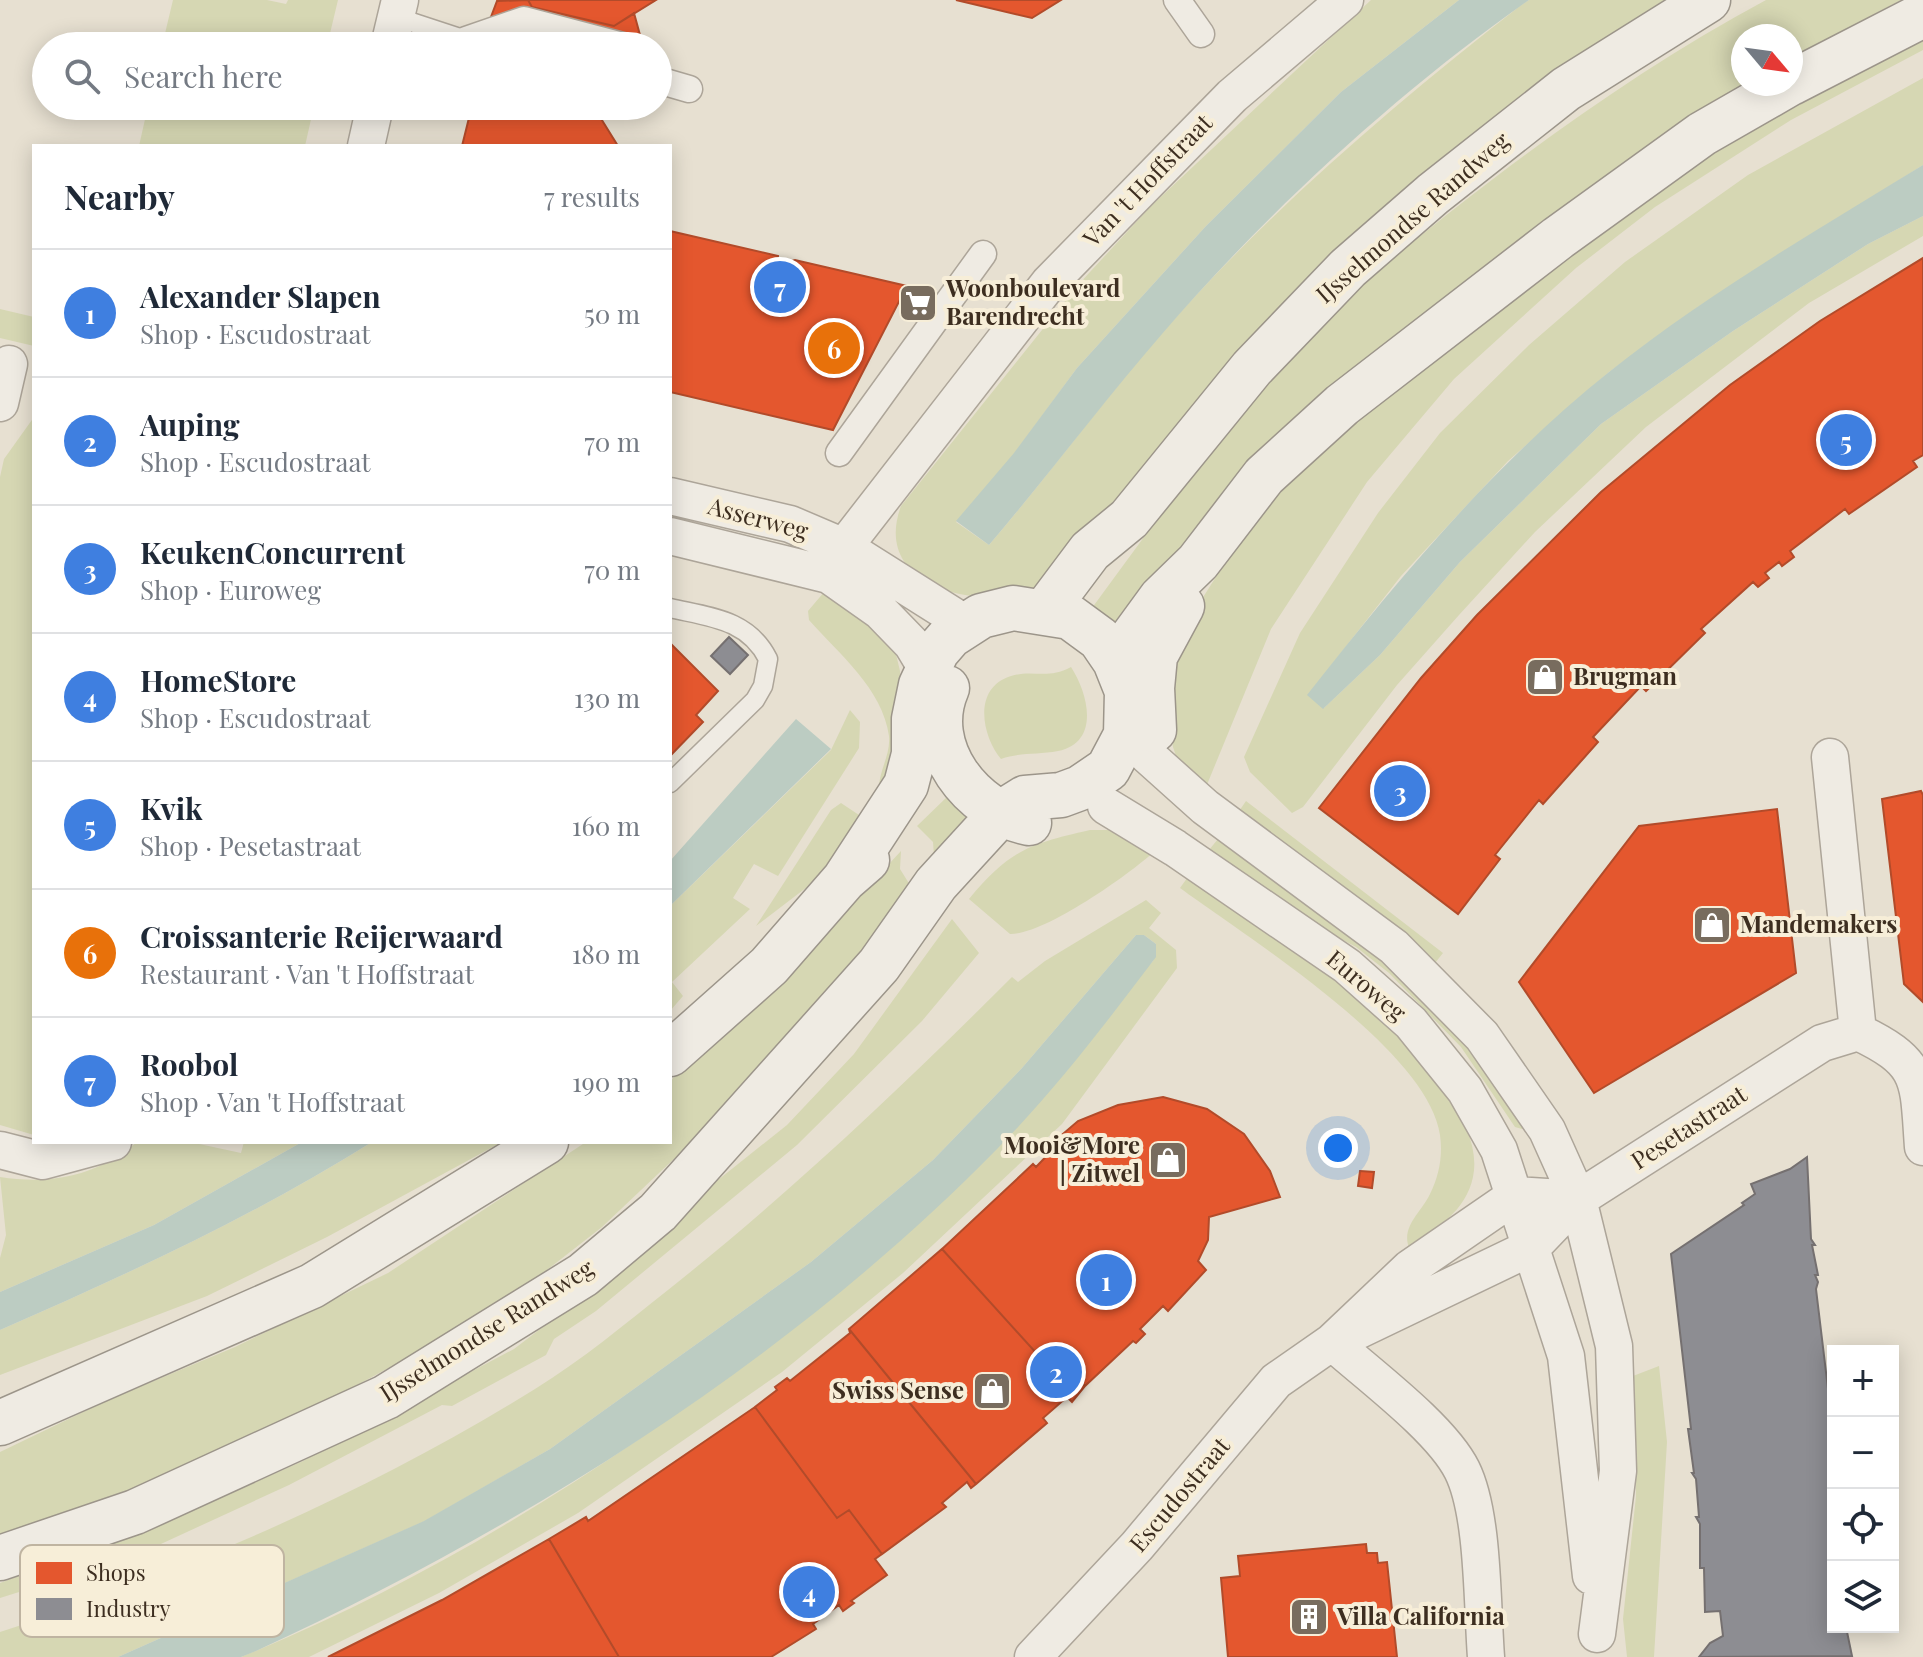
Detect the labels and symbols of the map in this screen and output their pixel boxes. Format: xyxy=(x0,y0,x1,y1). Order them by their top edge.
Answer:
north arrow xyxy=(1731,24,1803,96)
street label: Van 't Hoffstraat xyxy=(1074,106,1219,254)
street label: IJsselmondse Randweg xyxy=(1308,123,1515,309)
pin: 7 xyxy=(754,257,806,317)
place label: Woonboulevard Barendrecht xyxy=(945,271,1120,331)
supermarket icon: Woonboulevard Barendrecht xyxy=(897,282,939,324)
pin: 6 xyxy=(808,318,860,378)
pin: 5 xyxy=(1820,410,1872,470)
street label: Asserweg xyxy=(704,488,812,546)
shop icon: Brugman xyxy=(1524,656,1566,698)
place label: Brugman xyxy=(1573,659,1677,691)
pin: 3 xyxy=(1374,761,1426,821)
shop icon: Mandemakers xyxy=(1691,904,1733,946)
place label: Mandemakers xyxy=(1740,907,1897,939)
street label: Euroweg xyxy=(1321,942,1414,1027)
street label: Pesetastraat xyxy=(1624,1077,1752,1176)
place label: Mooi&More | Zitwel xyxy=(1004,1128,1141,1188)
your location xyxy=(1318,1128,1358,1168)
shop icon: Mooi&More | Zitwel xyxy=(1147,1139,1189,1181)
street label: IJsselmondse Randweg xyxy=(373,1250,599,1408)
pin: 1 xyxy=(1080,1250,1132,1310)
pin: 2 xyxy=(1030,1342,1082,1402)
shop icon: Swiss Sense xyxy=(971,1370,1013,1412)
place label: Swiss Sense xyxy=(832,1373,964,1405)
street label: Escudostraat xyxy=(1121,1429,1236,1558)
legend xyxy=(20,1545,284,1637)
text: Shops xyxy=(86,1557,146,1587)
pin: 4 xyxy=(783,1562,835,1622)
text: Industry xyxy=(86,1593,171,1623)
building icon: Villa California xyxy=(1288,1596,1330,1638)
place label: Villa California xyxy=(1336,1599,1505,1631)

